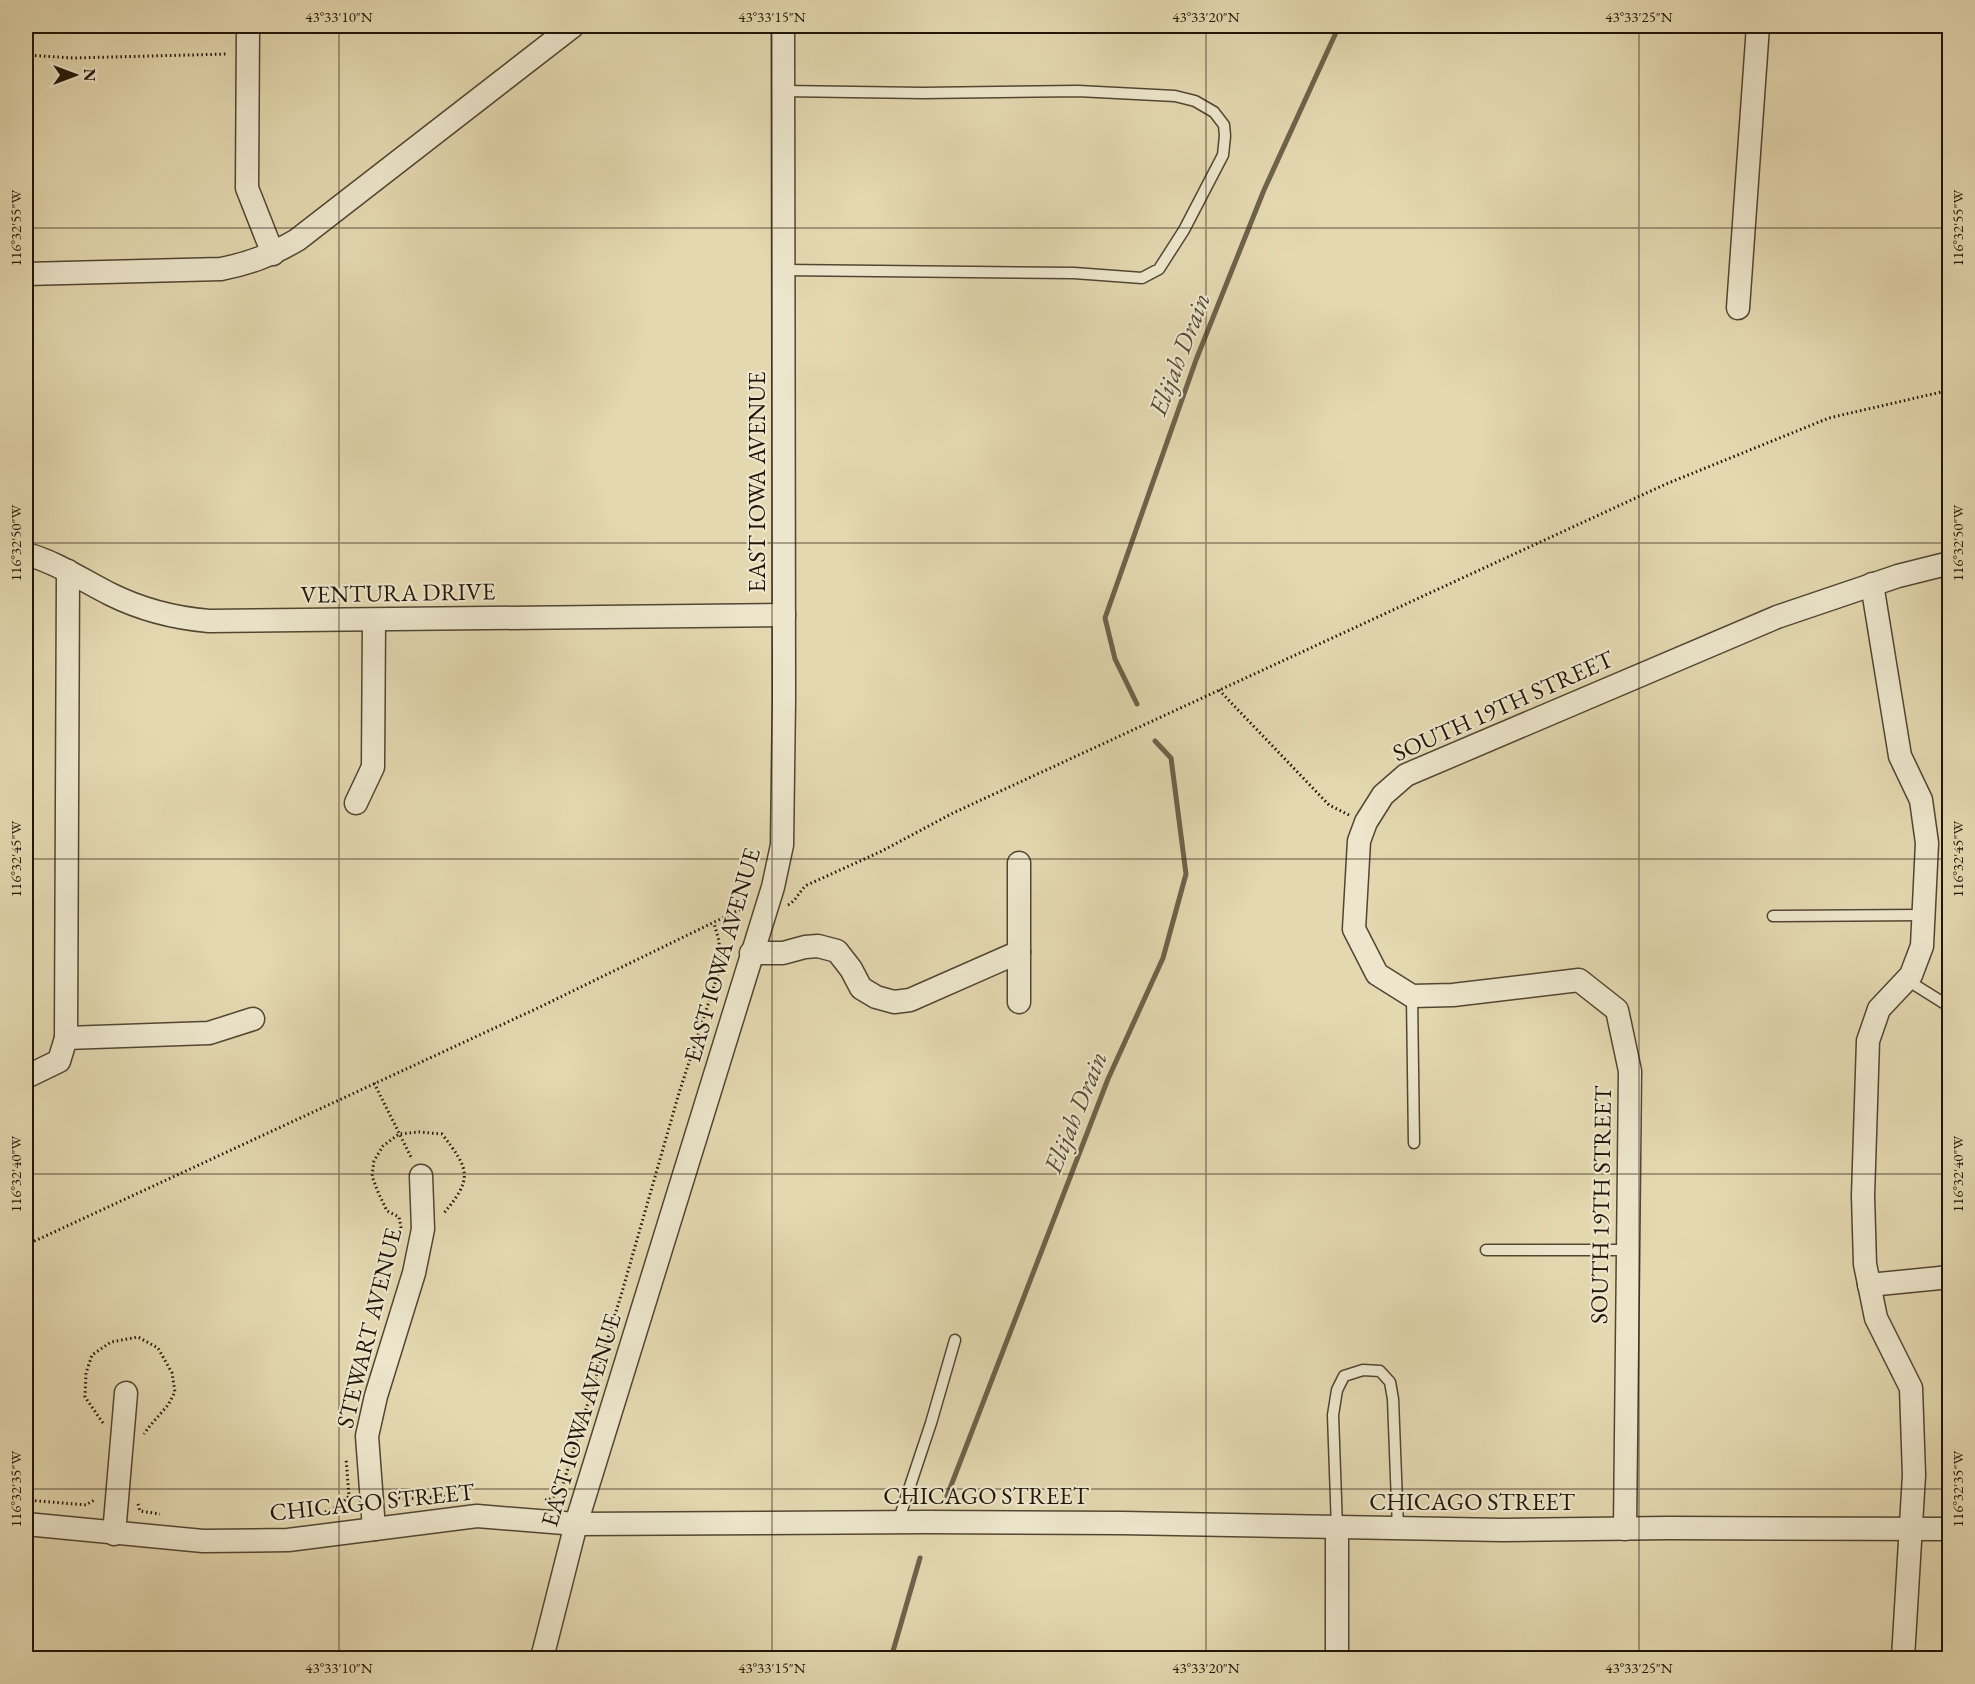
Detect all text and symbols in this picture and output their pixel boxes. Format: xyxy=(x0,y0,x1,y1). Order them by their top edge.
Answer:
text: 43°33'10"N xyxy=(305,7,373,26)
text: 43°33'15"N xyxy=(738,7,806,26)
text: 43°33'20"N xyxy=(1172,7,1240,26)
text: 43°33'25"N xyxy=(1605,7,1673,26)
north arrow xyxy=(45,45,105,105)
text: N xyxy=(79,69,100,82)
text: 116°32'55"W xyxy=(6,190,25,266)
text: 116°32'55"W xyxy=(1948,190,1967,266)
water label: Elijah Drain xyxy=(1140,288,1218,421)
street label: EAST IOWA AVENUE xyxy=(741,371,772,593)
text: 116°32'50"W xyxy=(6,505,25,581)
text: 116°32'50"W xyxy=(1948,505,1967,581)
street label: VENTURA DRIVE xyxy=(300,575,496,610)
street label: SOUTH 19TH STREET xyxy=(1388,643,1619,768)
text: 116°32'45"W xyxy=(6,821,25,897)
text: 116°32'45"W xyxy=(1948,821,1967,897)
street label: EAST IOWA AVENUE xyxy=(676,844,767,1065)
water label: Elijah Drain xyxy=(1035,1046,1115,1179)
street label: SOUTH 19TH STREET xyxy=(1583,1085,1618,1324)
text: 116°32'40"W xyxy=(6,1136,25,1212)
text: 116°32'40"W xyxy=(1948,1136,1967,1212)
street label: STEWART AVENUE xyxy=(329,1225,408,1431)
street label: EAST IOWA AVENUE xyxy=(533,1310,628,1530)
text: 116°32'35"W xyxy=(6,1451,25,1527)
text: 116°32'35"W xyxy=(1948,1451,1967,1527)
street label: CHICAGO STREET xyxy=(268,1475,477,1528)
street label: CHICAGO STREET xyxy=(883,1480,1090,1511)
street label: CHICAGO STREET xyxy=(1369,1486,1576,1517)
text: 43°33'10"N xyxy=(305,1658,373,1677)
text: 43°33'15"N xyxy=(738,1658,806,1677)
text: 43°33'20"N xyxy=(1172,1658,1240,1677)
text: 43°33'25"N xyxy=(1605,1658,1673,1677)

